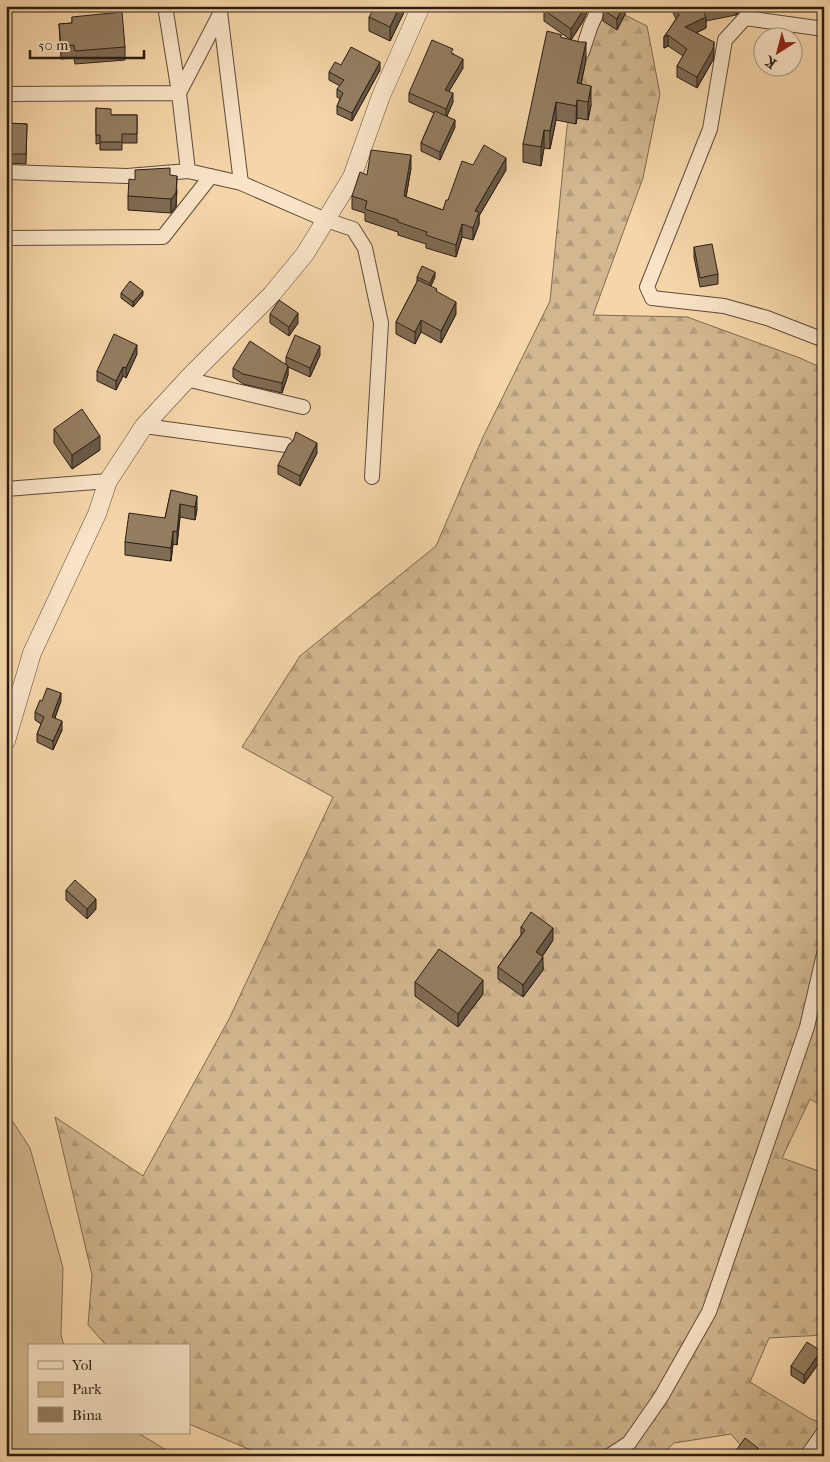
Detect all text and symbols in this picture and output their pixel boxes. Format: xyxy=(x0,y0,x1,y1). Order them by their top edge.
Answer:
scale bar xyxy=(30,28,144,60)
north arrow xyxy=(752,28,802,78)
text: 50 m xyxy=(38,36,69,54)
text: K xyxy=(761,52,780,72)
legend xyxy=(28,1344,190,1434)
text: Yol xyxy=(71,1356,92,1374)
text: Park xyxy=(72,1380,102,1398)
text: Bina xyxy=(72,1406,103,1424)

